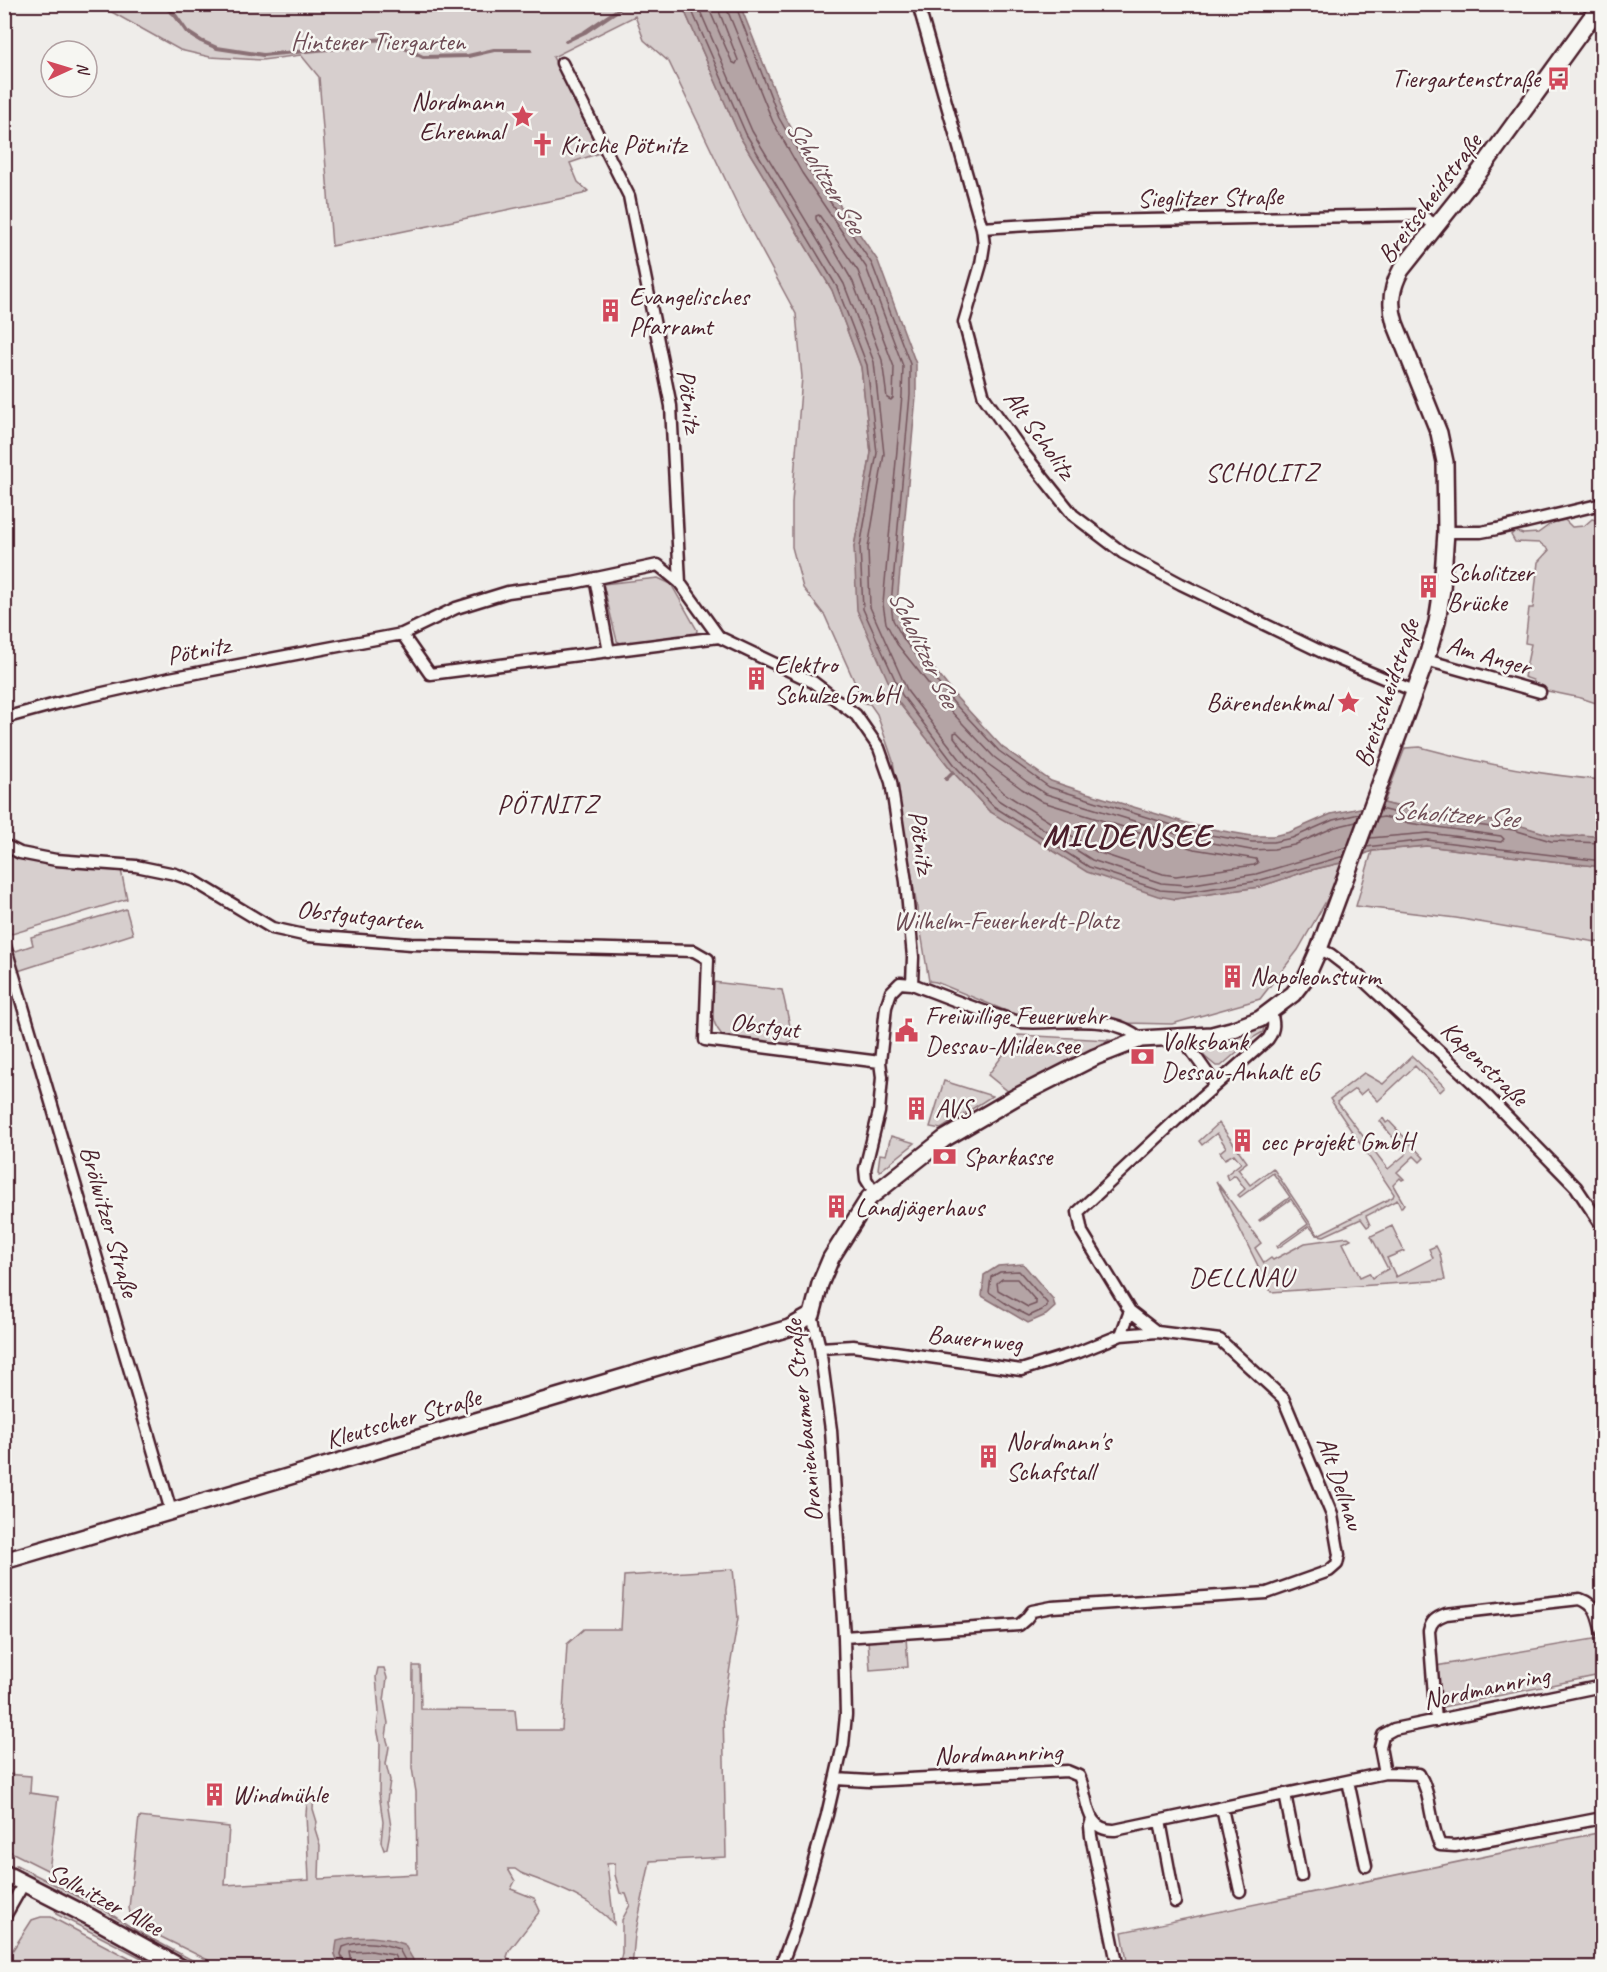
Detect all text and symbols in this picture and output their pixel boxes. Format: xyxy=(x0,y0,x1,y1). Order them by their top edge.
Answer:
park label: Hinterer Tiergarten xyxy=(291,25,467,58)
north arrow xyxy=(39,39,99,99)
text: N xyxy=(73,62,94,77)
place label: Tiergartenstraße xyxy=(1391,62,1543,95)
bus stop icon: Tiergartenstraße xyxy=(1545,65,1571,91)
place label: Nordmann Ehrenmal xyxy=(411,85,509,148)
place icon: Nordmann Ehrenmal xyxy=(509,103,535,129)
water label: Scholitzer See xyxy=(779,113,875,242)
street label: Breitscheidstraße xyxy=(1370,125,1491,270)
place label: Kirche Pötnitz xyxy=(560,128,689,161)
church icon: Kirche Pötnitz xyxy=(529,131,555,157)
street label: Sieglitzer Straße xyxy=(1137,180,1286,215)
place label: Evangelisches Pfarramt xyxy=(629,280,751,343)
building icon: Evangelisches Pfarramt xyxy=(598,298,624,324)
street label: Pötnitz xyxy=(669,368,710,437)
street label: Alt Scholitz xyxy=(996,383,1085,488)
district label: SCHOLITZ xyxy=(1205,455,1321,489)
place label: Scholitzer Brücke xyxy=(1447,556,1536,619)
building icon: Scholitzer Brücke xyxy=(1416,574,1442,600)
water label: Scholitzer See xyxy=(881,584,969,716)
street label: Breitscheidstraße xyxy=(1346,612,1428,771)
street label: Pötnitz xyxy=(164,628,235,673)
street label: Am Anger xyxy=(1443,628,1537,684)
place label: Elektro Schulze GmbH xyxy=(774,648,903,711)
building icon: Elektro Schulze GmbH xyxy=(743,666,769,692)
place label: Bärendenkmal xyxy=(1206,686,1335,719)
place icon: Bärendenkmal xyxy=(1335,689,1361,715)
district label: PÖTNITZ xyxy=(497,787,601,821)
water label: Scholitzer See xyxy=(1391,793,1523,836)
street label: Pötnitz xyxy=(901,808,943,878)
district label: MILDENSEE xyxy=(1042,815,1215,856)
street label: Obstgutgarten xyxy=(295,892,426,939)
park label: Wilhelm-Feuerherdt-Platz xyxy=(893,904,1121,937)
place label: Napoleonsturm xyxy=(1250,960,1383,993)
building icon: Napoleonsturm xyxy=(1219,963,1245,989)
place label: Freiwillige Feuerwehr Dessau-Mildensee xyxy=(925,999,1109,1062)
street label: Obstgut xyxy=(729,1005,804,1046)
street label: Kapenstraße xyxy=(1434,1013,1537,1115)
public building icon: Freiwillige Feuerwehr Dessau-Mildensee xyxy=(894,1017,920,1043)
place label: Volksbank Dessau-Anhalt eG xyxy=(1161,1025,1322,1088)
bank icon: Volksbank Dessau-Anhalt eG xyxy=(1130,1043,1156,1069)
place label: AVS xyxy=(935,1092,975,1125)
building icon: AVS xyxy=(904,1095,930,1121)
place label: cec projekt GmbH xyxy=(1260,1125,1418,1158)
building icon: cec projekt GmbH xyxy=(1229,1128,1255,1154)
place label: Sparkasse xyxy=(963,1140,1054,1173)
street label: Brölwitzer Straße xyxy=(72,1142,148,1303)
bank icon: Sparkasse xyxy=(932,1143,958,1169)
place label: Landjägerhaus xyxy=(855,1191,986,1224)
building icon: Landjägerhaus xyxy=(824,1194,850,1220)
district label: DELLNAU xyxy=(1188,1260,1297,1294)
street label: Oranienbaumer Straße xyxy=(776,1315,831,1524)
street label: Bauernweg xyxy=(926,1317,1026,1360)
street label: Kleutscher Straße xyxy=(322,1380,487,1456)
place label: Nordmann's Schafstall xyxy=(1006,1425,1113,1488)
street label: Alt Dellnau xyxy=(1309,1432,1372,1536)
building icon: Nordmann's Schafstall xyxy=(975,1443,1001,1469)
street label: Nordmannring xyxy=(1420,1658,1554,1717)
street label: Nordmannring xyxy=(934,1735,1064,1772)
place label: Windmühle xyxy=(232,1778,330,1811)
building icon: Windmühle xyxy=(201,1781,227,1807)
street label: Sollnitzer Allee xyxy=(41,1855,170,1944)

